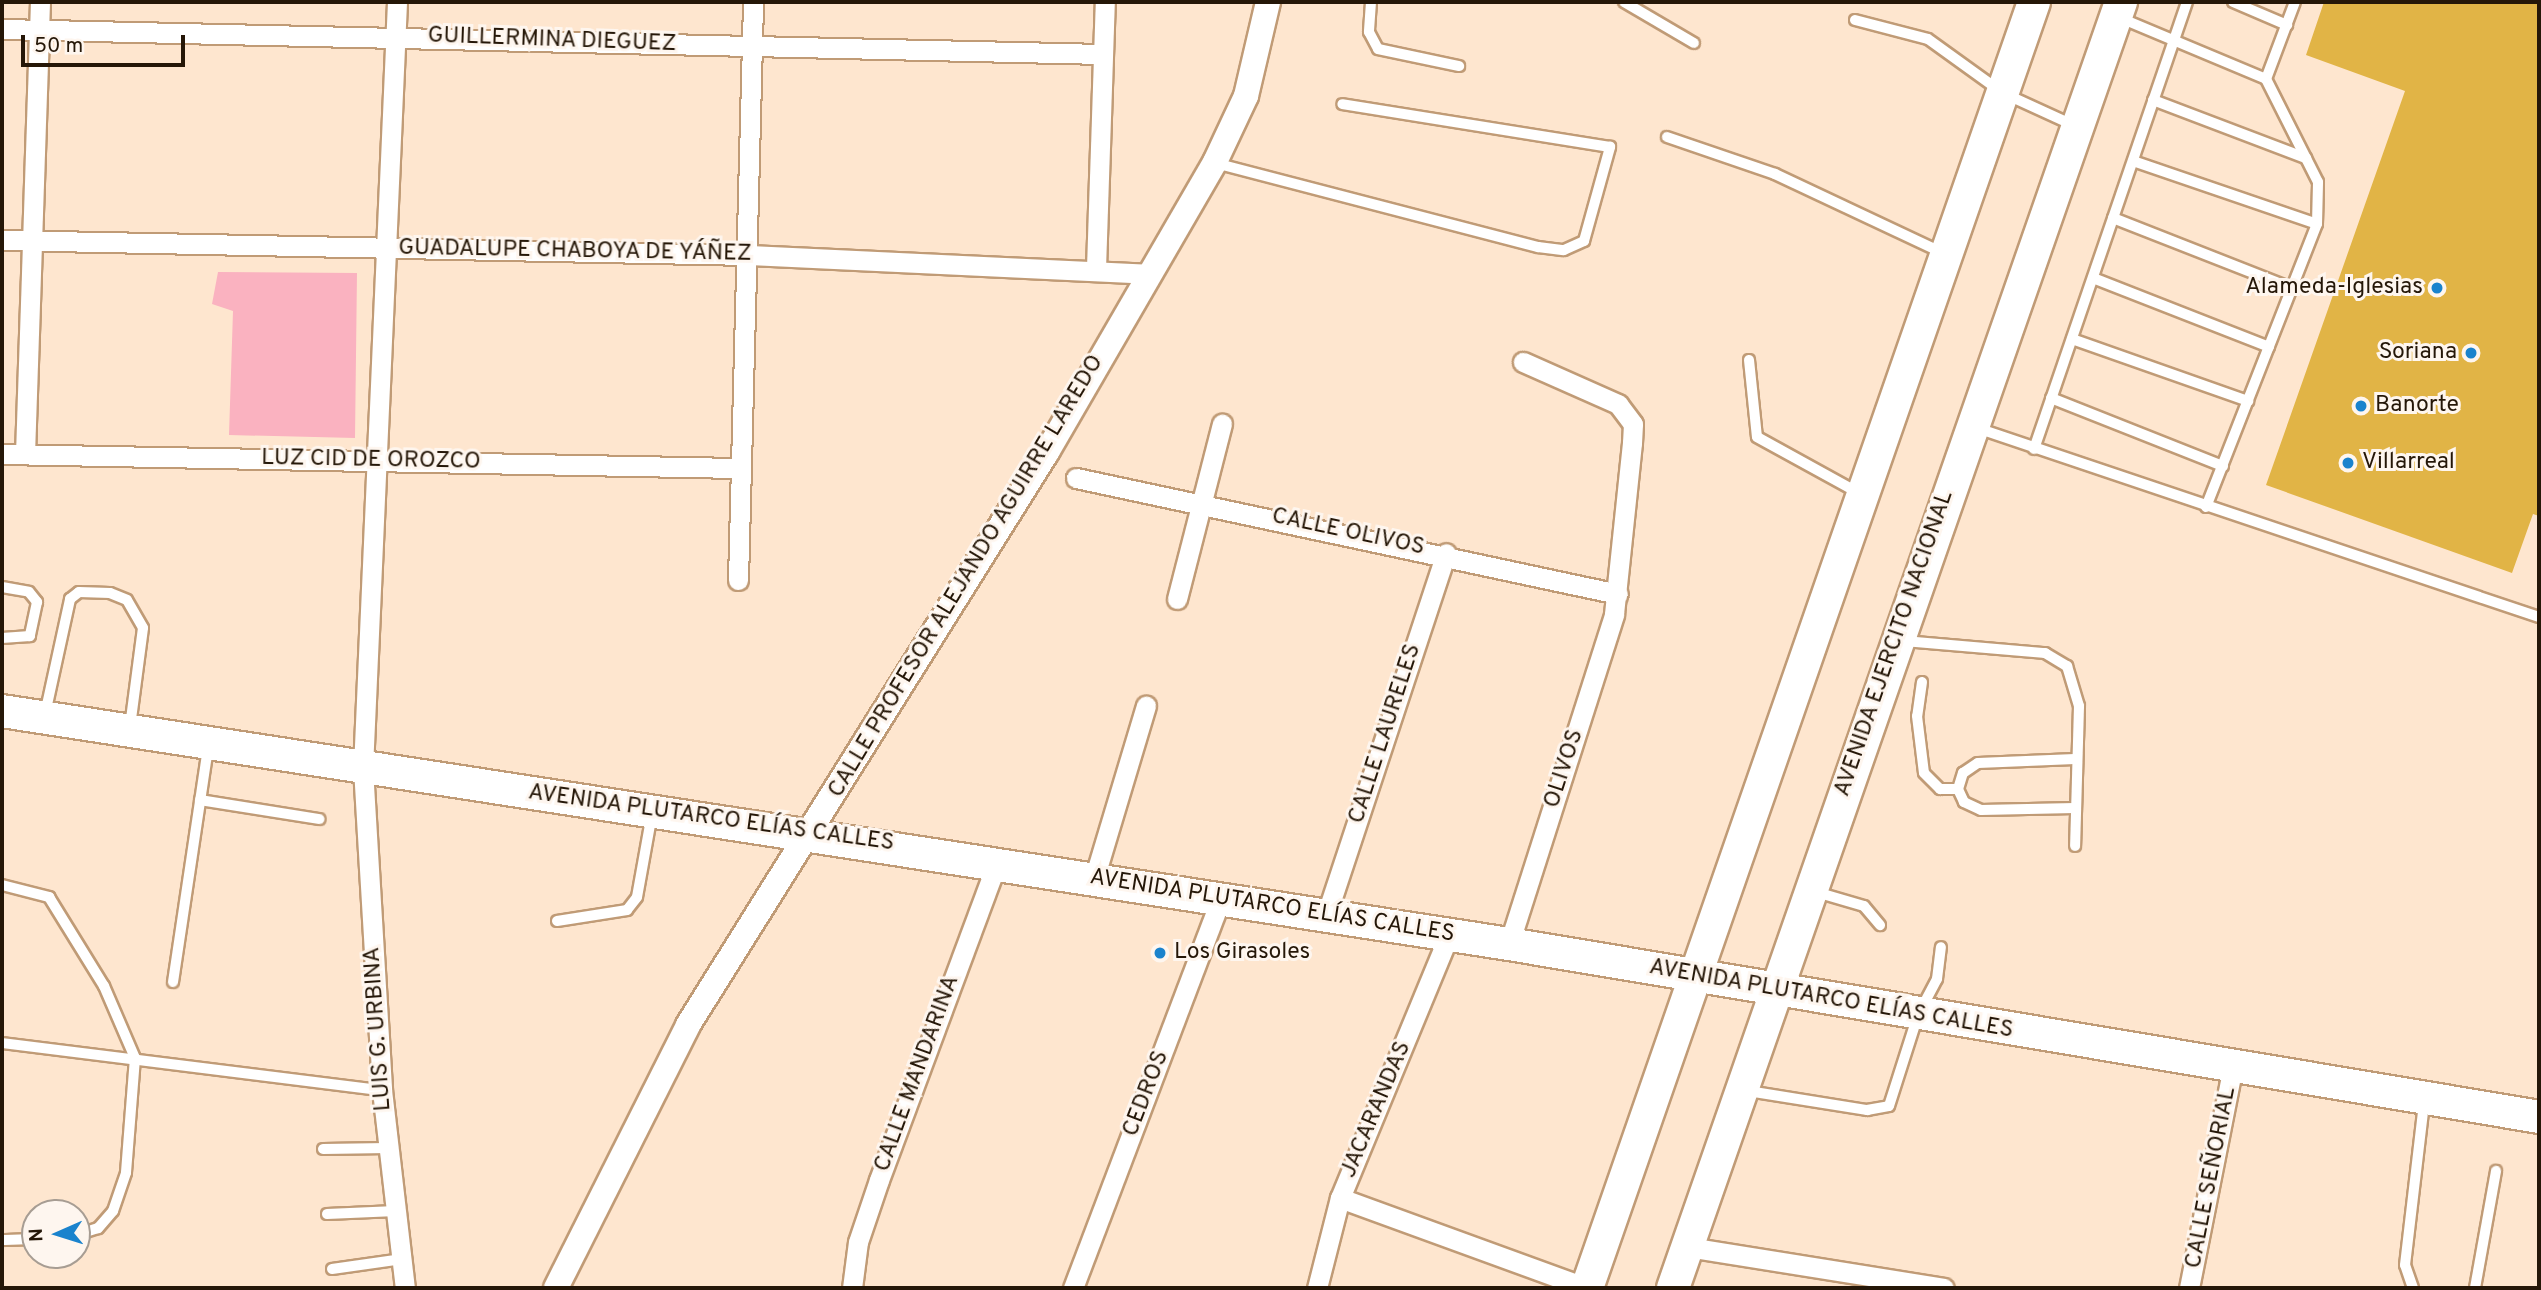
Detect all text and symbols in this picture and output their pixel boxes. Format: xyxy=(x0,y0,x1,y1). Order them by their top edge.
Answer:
scale bar xyxy=(24,21,189,65)
street label: GUILLERMINA DIEGUEZ xyxy=(427,23,677,59)
text: 50 m xyxy=(34,33,83,60)
street label: GUADALUPE CHABOYA DE YÁÑEZ xyxy=(397,235,753,269)
place label: Alameda-Iglesias xyxy=(2245,274,2423,302)
marker: Alameda-Iglesias xyxy=(2429,280,2445,296)
place label: Soriana xyxy=(2379,339,2457,367)
marker: Soriana xyxy=(2463,345,2479,361)
street label: CALLE PROFESOR ALEJANDO AGUIRRE LAREDO xyxy=(823,350,1111,804)
place label: Banorte xyxy=(2375,392,2459,420)
marker: Banorte xyxy=(2353,398,2369,414)
street label: LUZ CID DE OROZCO xyxy=(261,445,481,477)
place label: Villarreal xyxy=(2362,449,2455,477)
marker: Villarreal xyxy=(2340,455,2356,471)
street label: AVENIDA EJERCITO NACIONAL xyxy=(1829,487,1961,801)
street label: CALLE OLIVOS xyxy=(1269,503,1427,563)
street label: CALLE LAURELES xyxy=(1344,641,1428,827)
street label: OLIVOS xyxy=(1539,726,1591,812)
street label: AVENIDA PLUTARCO ELÍAS CALLES xyxy=(526,780,896,858)
street label: AVENIDA PLUTARCO ELÍAS CALLES xyxy=(1087,864,1457,950)
place label: Los Girasoles xyxy=(1174,939,1310,967)
marker: Los Girasoles xyxy=(1152,945,1168,961)
street label: LUIS G. URBINA xyxy=(359,946,399,1112)
street label: AVENIDA PLUTARCO ELÍAS CALLES xyxy=(1646,954,2016,1046)
street label: CALLE MANDARINA xyxy=(870,972,966,1176)
street label: JACARANDAS xyxy=(1336,1038,1418,1182)
street label: CEDROS xyxy=(1118,1047,1176,1141)
street label: CALLE SEÑORIAL xyxy=(2181,1085,2243,1271)
north arrow xyxy=(21,1199,91,1269)
text: N xyxy=(25,1228,49,1242)

